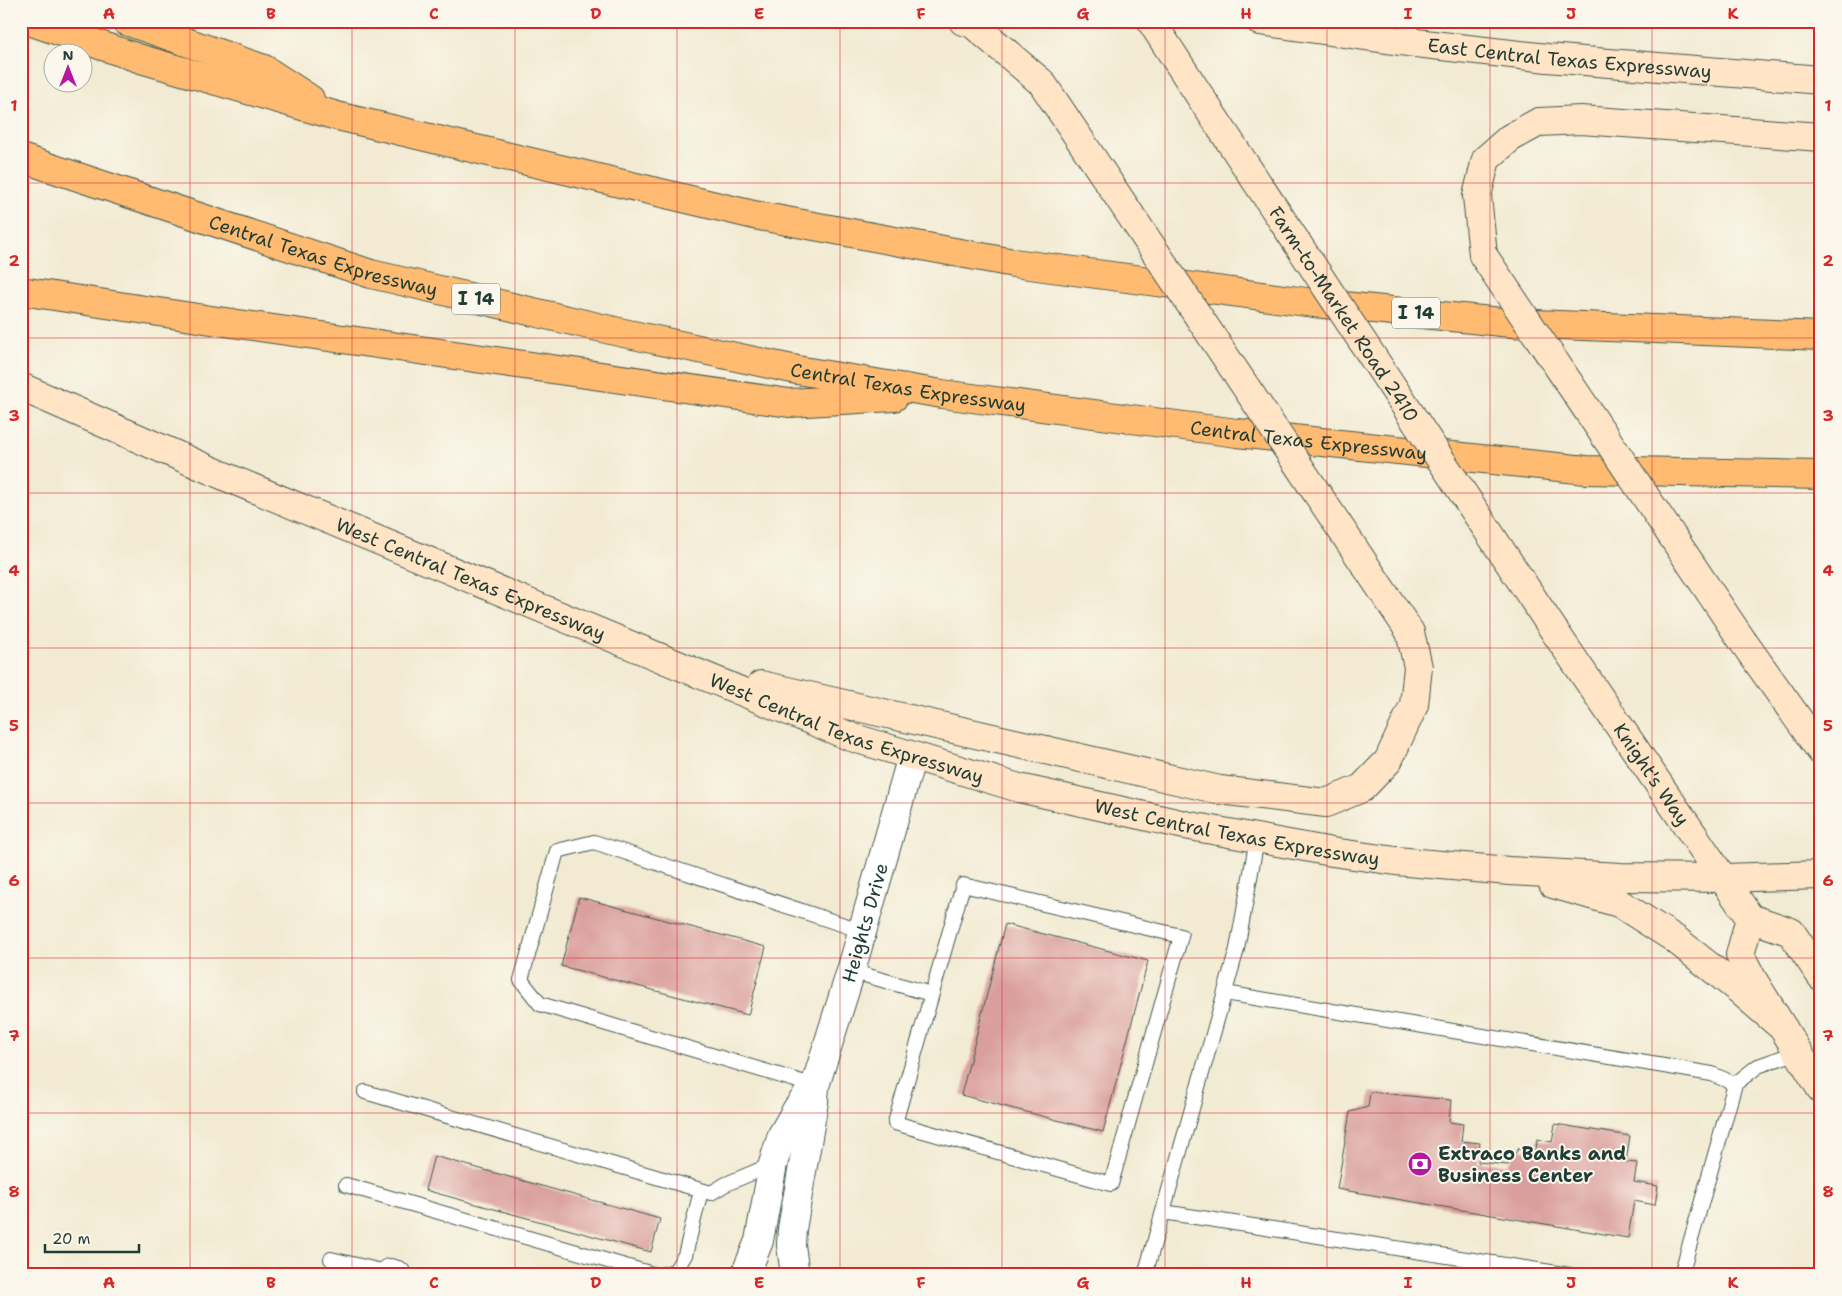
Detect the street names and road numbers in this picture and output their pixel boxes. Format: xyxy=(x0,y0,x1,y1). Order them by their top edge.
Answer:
street label: East Central Texas Expressway xyxy=(1426,32,1713,84)
street label: Farm-to-Market Road 2410 xyxy=(1263,202,1424,427)
street label: Central Texas Expressway xyxy=(206,209,440,302)
road number: I 14 xyxy=(452,284,500,314)
road number: I 14 xyxy=(1392,298,1440,328)
street label: Central Texas Expressway xyxy=(788,357,1028,418)
street label: Central Texas Expressway xyxy=(1189,415,1428,466)
street label: West Central Texas Expressway xyxy=(332,512,609,647)
street label: West Central Texas Expressway xyxy=(706,668,987,790)
street label: Knight's Way xyxy=(1608,718,1695,830)
street label: West Central Texas Expressway xyxy=(1092,793,1381,872)
street label: Heights Drive xyxy=(836,860,894,986)

